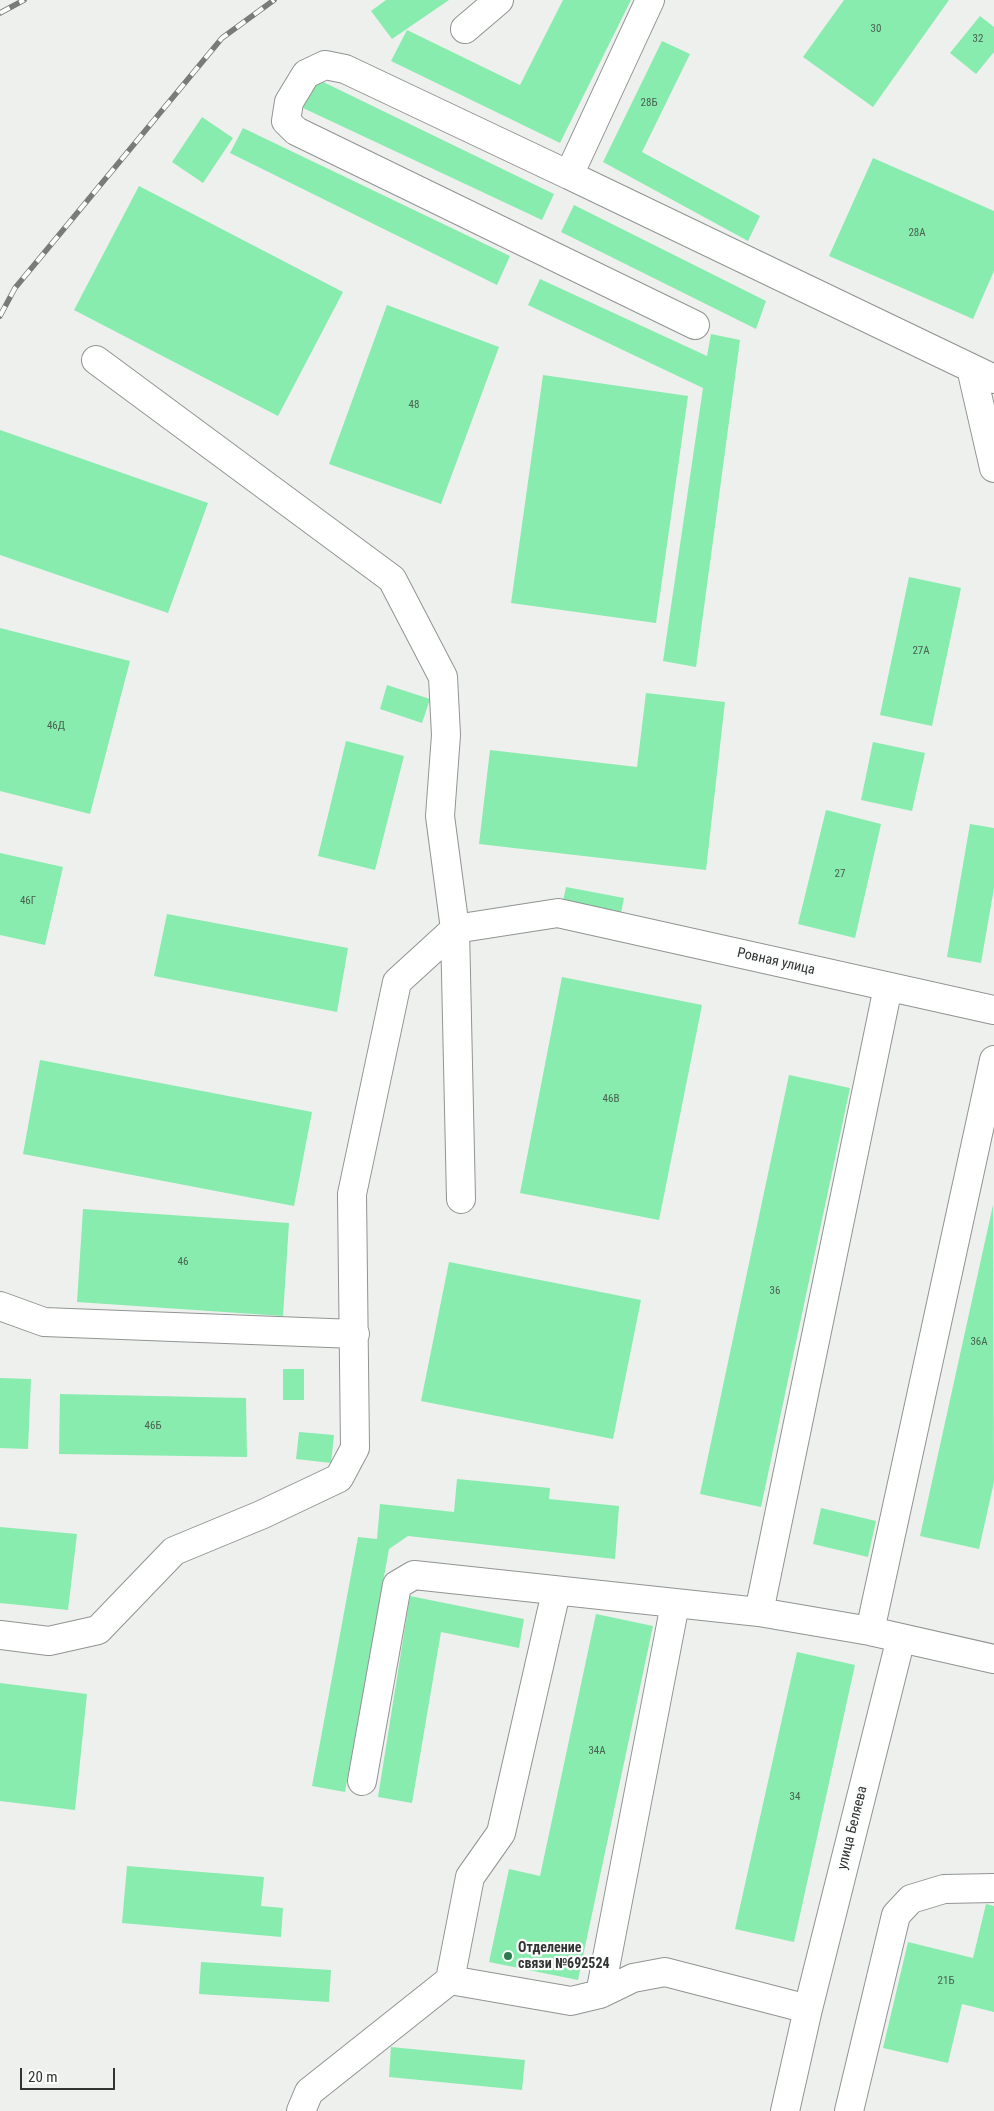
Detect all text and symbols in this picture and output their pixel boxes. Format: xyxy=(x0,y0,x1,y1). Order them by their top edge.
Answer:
house number: 30 xyxy=(871,22,881,36)
house number: 32 xyxy=(973,32,983,46)
house number: 28Б xyxy=(641,96,657,110)
house number: 28А xyxy=(908,226,926,240)
house number: 48 xyxy=(409,398,419,412)
house number: 27А xyxy=(912,644,930,658)
house number: 46Д xyxy=(47,719,65,733)
house number: 27 xyxy=(835,867,845,881)
house number: 46Г xyxy=(20,894,36,908)
street label: Ровная улица xyxy=(735,945,817,979)
house number: 46В xyxy=(603,1092,619,1106)
house number: 46 xyxy=(178,1255,188,1269)
house number: 36 xyxy=(770,1284,780,1298)
house number: 36А xyxy=(970,1335,988,1349)
house number: 46Б xyxy=(145,1419,161,1433)
house number: 34А xyxy=(588,1744,606,1758)
street label: улица Беляева xyxy=(835,1784,871,1872)
house number: 34 xyxy=(790,1790,800,1804)
place label: Отделение связи №692524 xyxy=(518,1940,610,1972)
marker: Отделение связи №692524 xyxy=(502,1950,514,1962)
house number: 21Б xyxy=(938,1974,954,1988)
scale bar xyxy=(22,2058,118,2090)
text: 20 m xyxy=(28,2068,58,2086)

